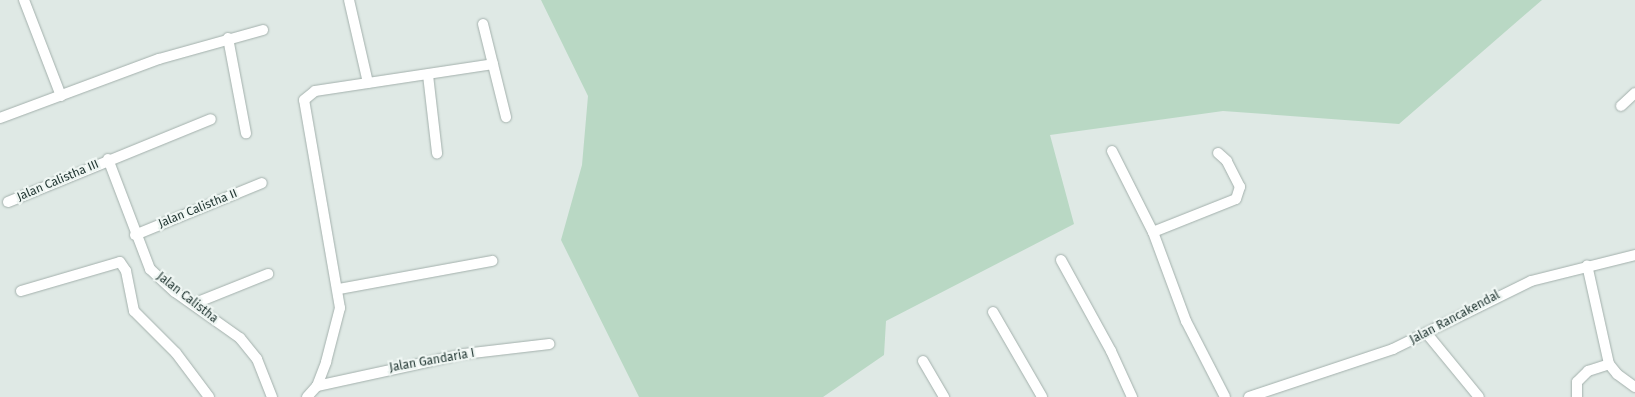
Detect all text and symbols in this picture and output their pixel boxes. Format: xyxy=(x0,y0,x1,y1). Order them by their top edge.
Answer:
street label: Jalan Calistha III xyxy=(15,157,101,205)
street label: Jalan Calistha II xyxy=(156,187,240,231)
street label: Jalan Calistha xyxy=(154,270,220,326)
street label: Jalan Rancakendal xyxy=(1408,288,1502,348)
street label: Jalan Gandaria I xyxy=(388,346,476,376)

